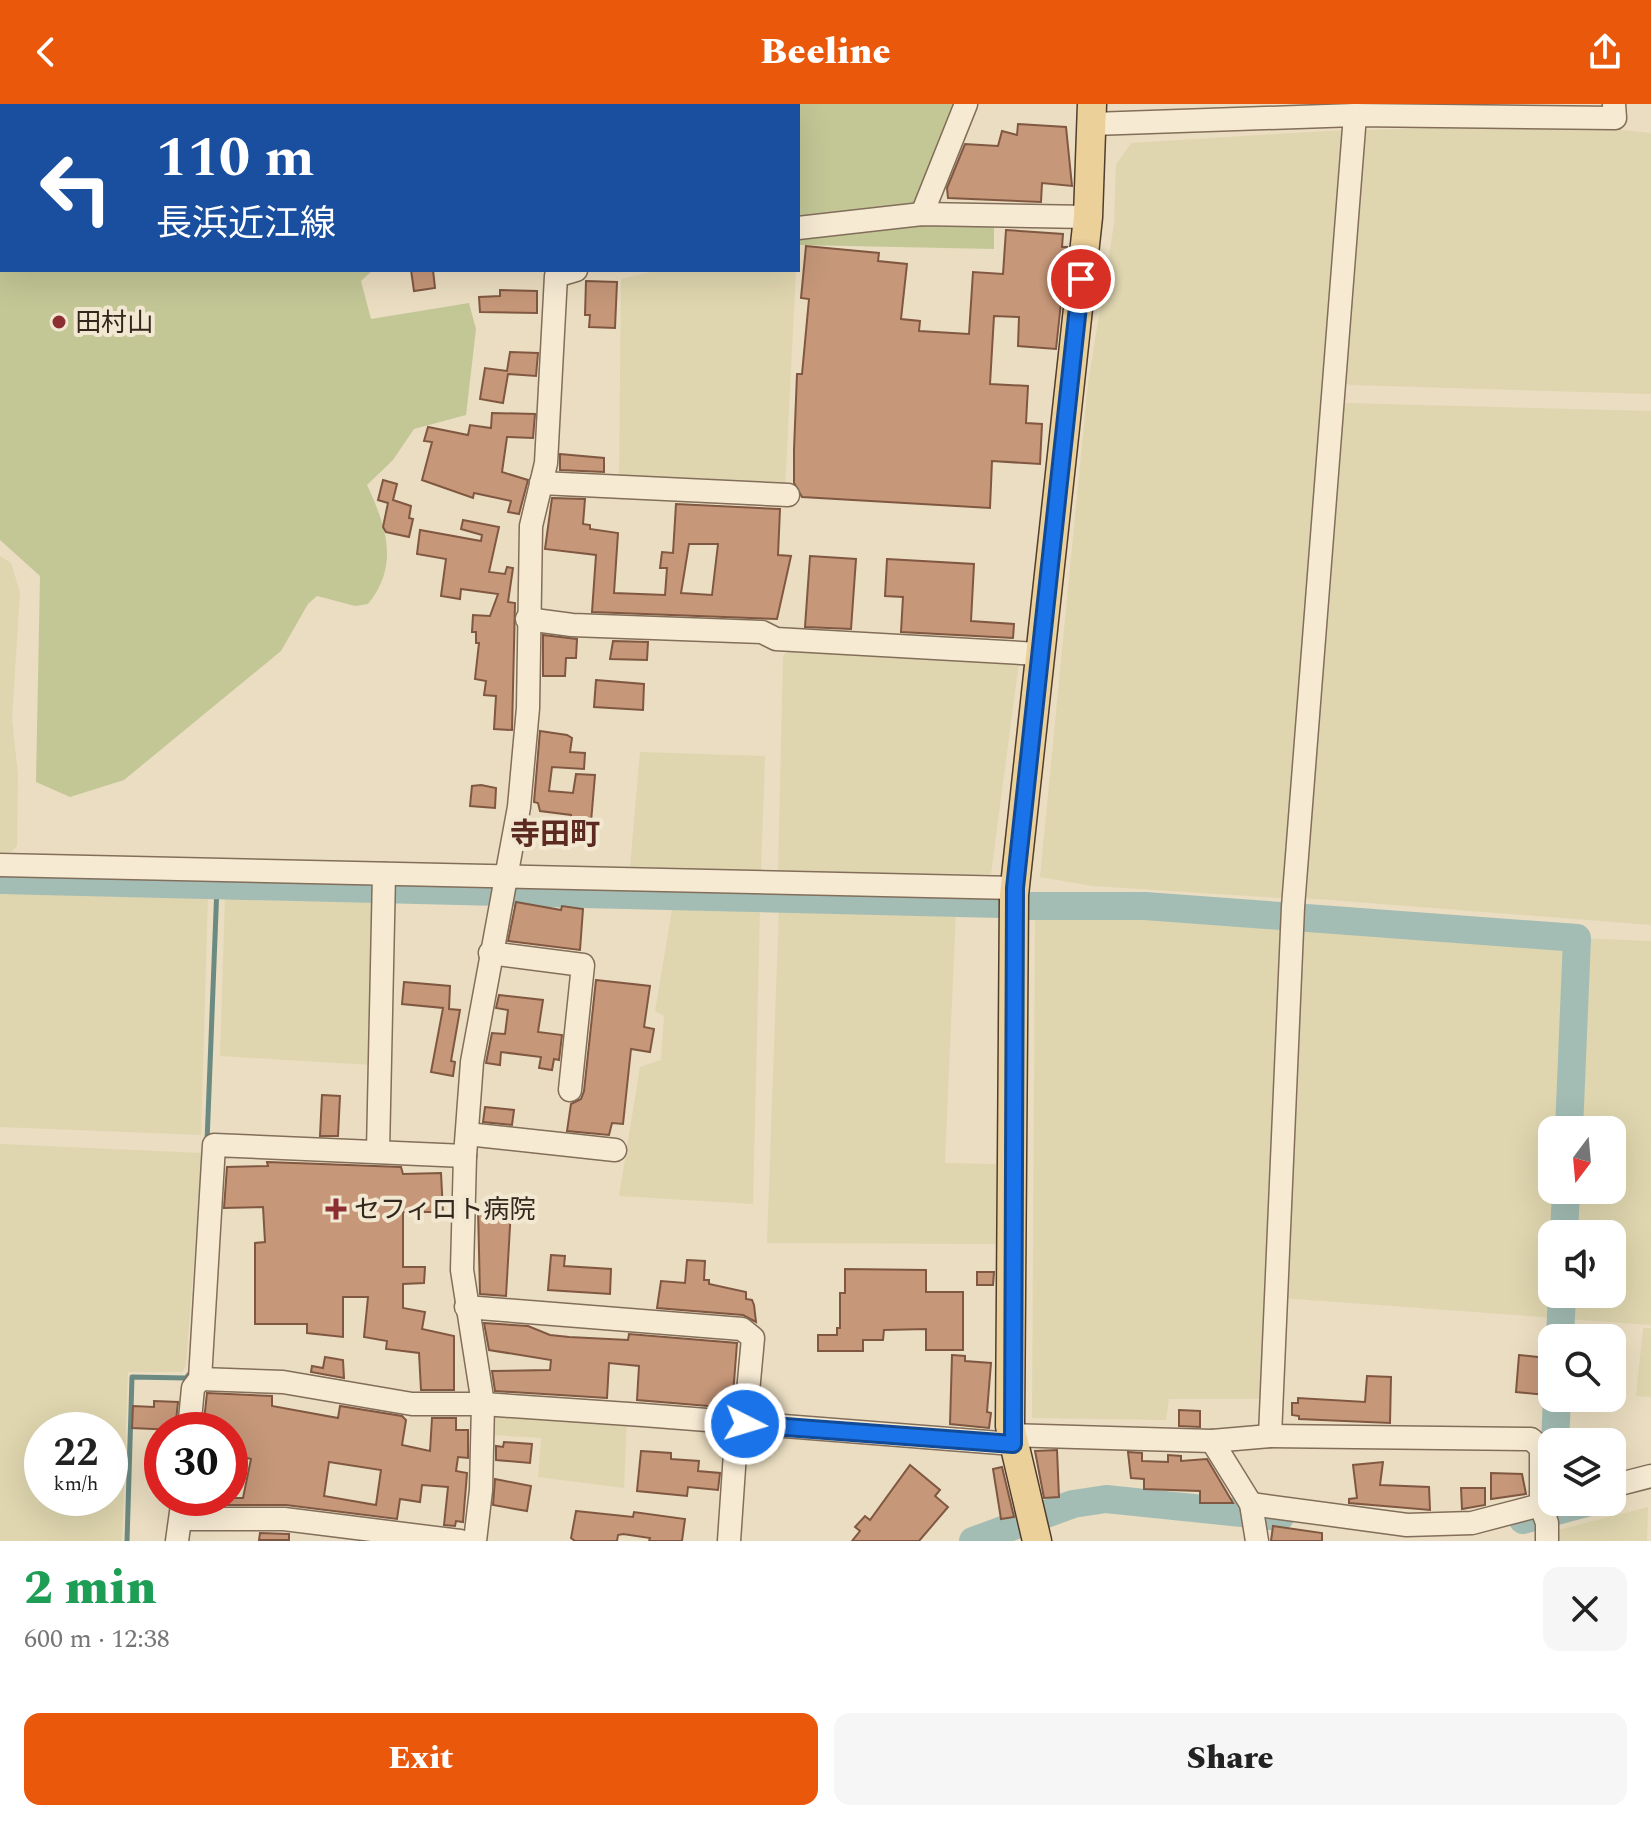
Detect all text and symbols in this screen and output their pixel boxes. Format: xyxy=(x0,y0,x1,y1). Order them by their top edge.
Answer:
text: Beeline xyxy=(760,25,891,80)
icon: back xyxy=(24,30,68,74)
icon: share xyxy=(1583,30,1627,74)
text: 110 m xyxy=(156,116,315,201)
icon: left xyxy=(24,136,128,240)
text: 長浜近江線 xyxy=(156,197,336,252)
pin xyxy=(1047,245,1115,313)
icon: arrive xyxy=(1059,257,1103,301)
place label: 田村山 xyxy=(75,303,153,343)
marker: 田村山 xyxy=(50,313,68,331)
district label: 寺田町 xyxy=(510,812,600,858)
north arrow xyxy=(1538,1116,1626,1204)
map controls xyxy=(1538,1116,1626,1516)
place label: セフィロト病院 xyxy=(354,1190,535,1230)
marker: セフィロト病院 xyxy=(325,1198,347,1220)
button: sound xyxy=(1538,1220,1626,1308)
button: search xyxy=(1538,1324,1626,1412)
position arrow xyxy=(703,1382,787,1466)
speed limit sign: 30 xyxy=(144,1412,248,1516)
text: 22 xyxy=(54,1423,98,1484)
button: layers xyxy=(1538,1428,1626,1516)
text: km/h xyxy=(54,1469,99,1499)
text: 2 min xyxy=(24,1552,157,1625)
button: close xyxy=(1543,1567,1627,1651)
text: 600 m · 12:38 xyxy=(24,1619,170,1659)
button: Exit xyxy=(24,1713,818,1805)
button: Share xyxy=(834,1713,1627,1805)

